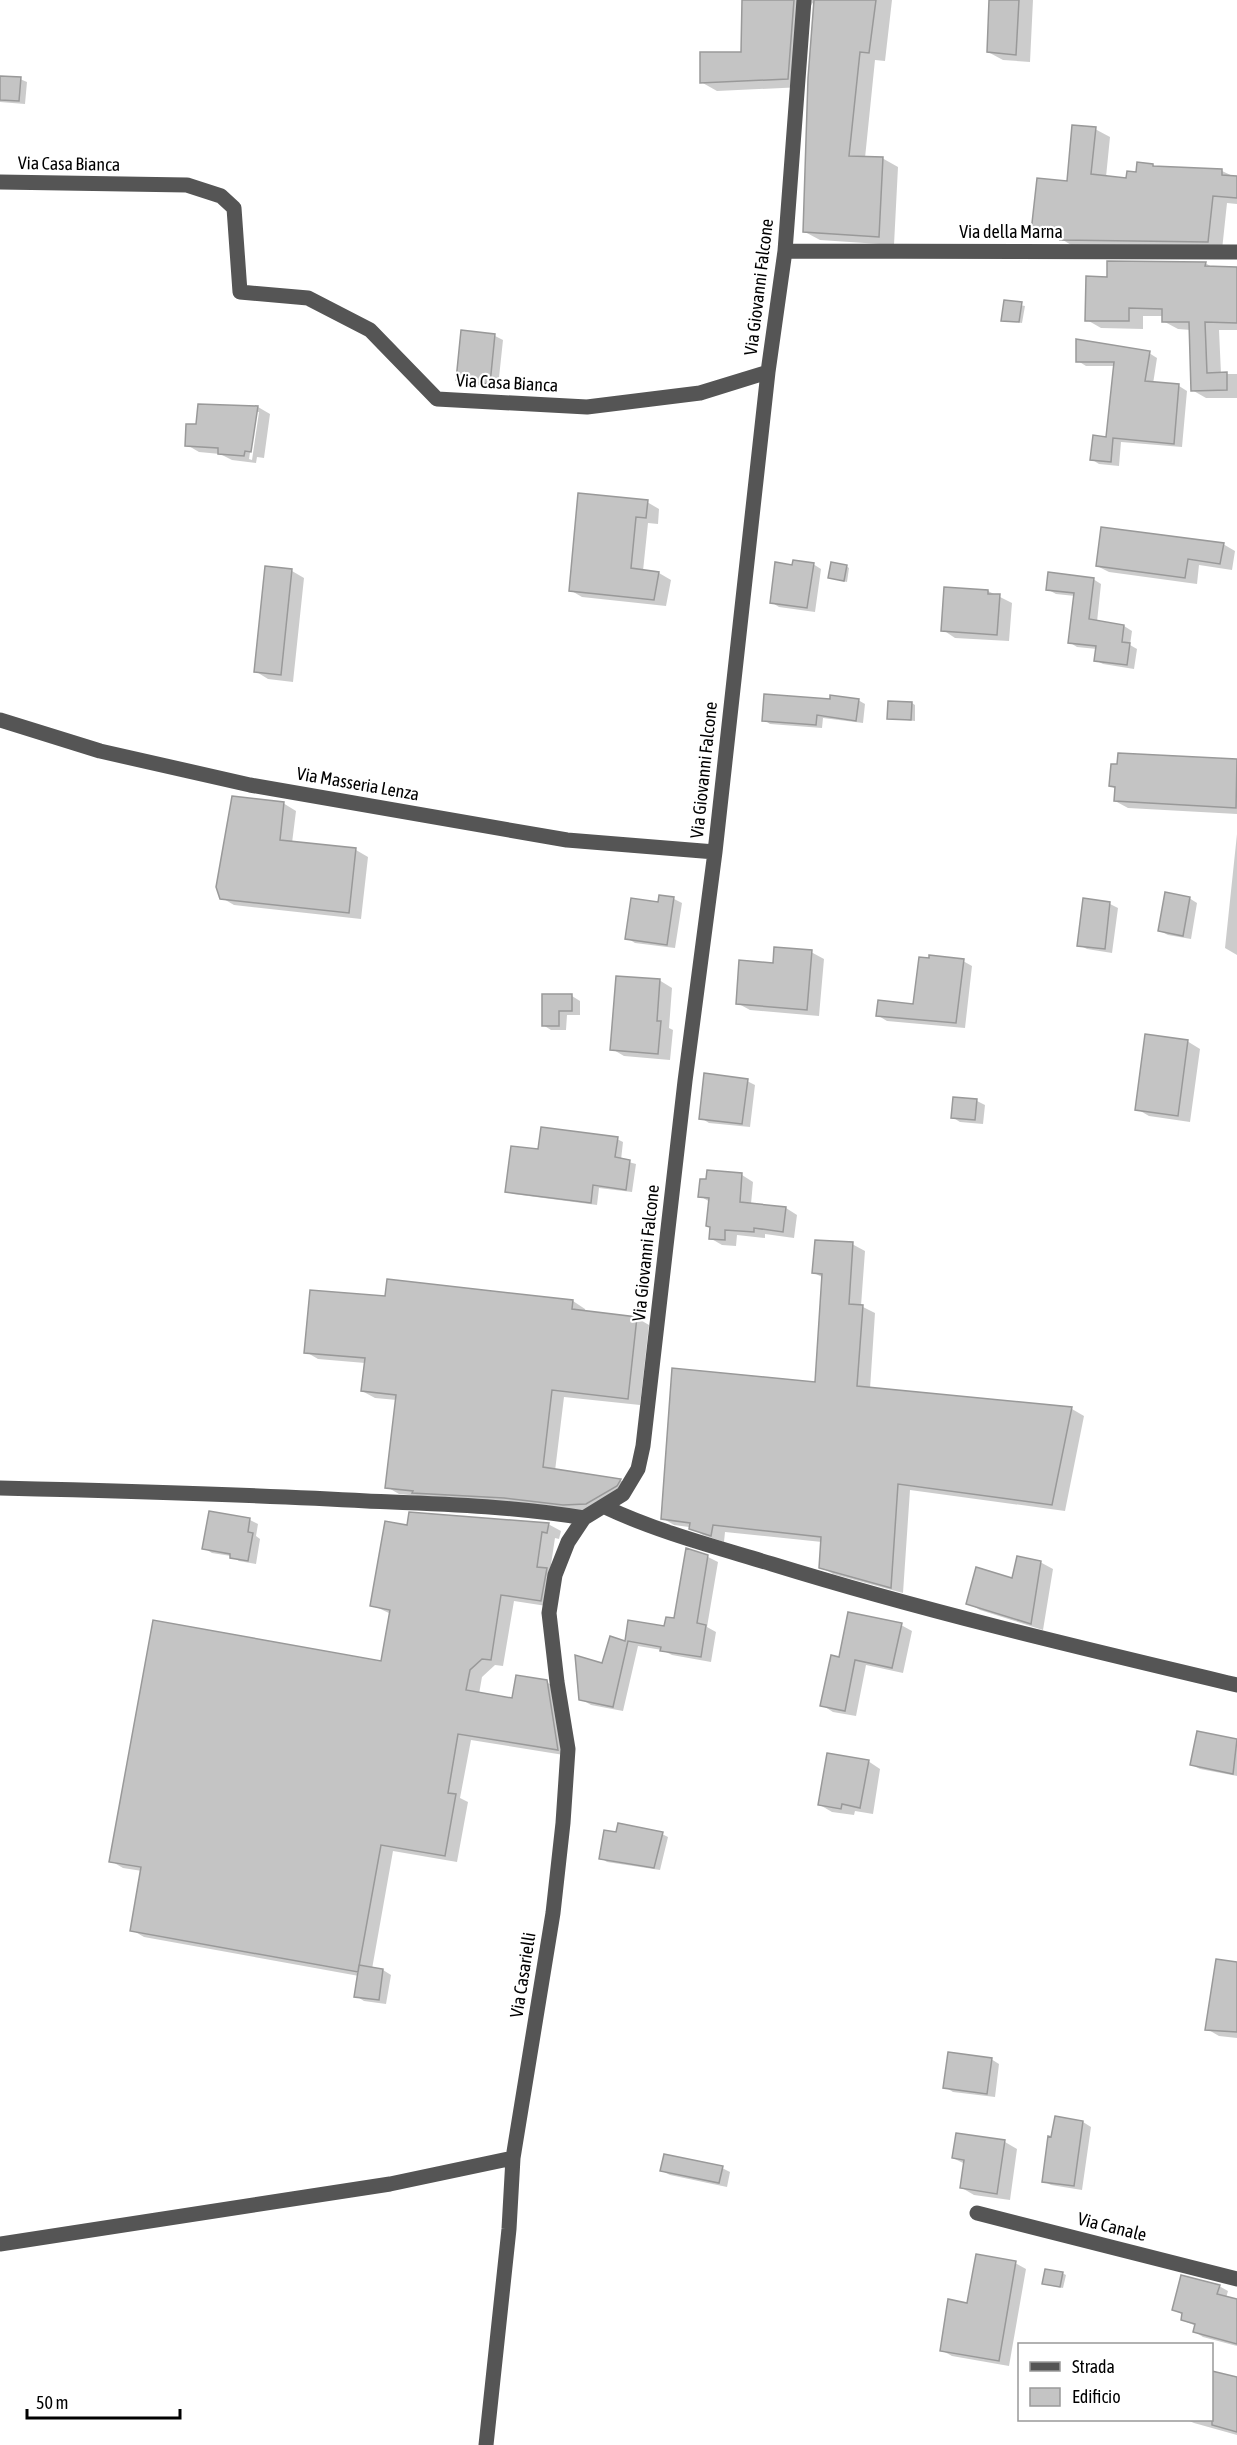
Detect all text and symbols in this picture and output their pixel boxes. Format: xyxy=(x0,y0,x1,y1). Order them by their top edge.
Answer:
street label: Via Casa Bianca xyxy=(18,152,120,175)
street label: Via Giovanni Falcone xyxy=(740,218,777,356)
street label: Via della Marna xyxy=(959,221,1063,242)
street label: Via Casa Bianca xyxy=(455,369,559,396)
street label: Via Giovanni Falcone xyxy=(686,701,721,839)
street label: Via Masseria Lenza xyxy=(295,762,421,805)
street label: Via Giovanni Falcone xyxy=(628,1184,663,1322)
street label: Via Casarielli xyxy=(505,1931,540,2019)
street label: Via Canale xyxy=(1076,2208,1149,2245)
legend xyxy=(1018,2343,1213,2421)
text: Strada xyxy=(1072,2356,1115,2377)
scale bar xyxy=(27,2382,180,2420)
text: Edificio xyxy=(1072,2386,1121,2407)
text: 50 m xyxy=(36,2392,68,2413)

